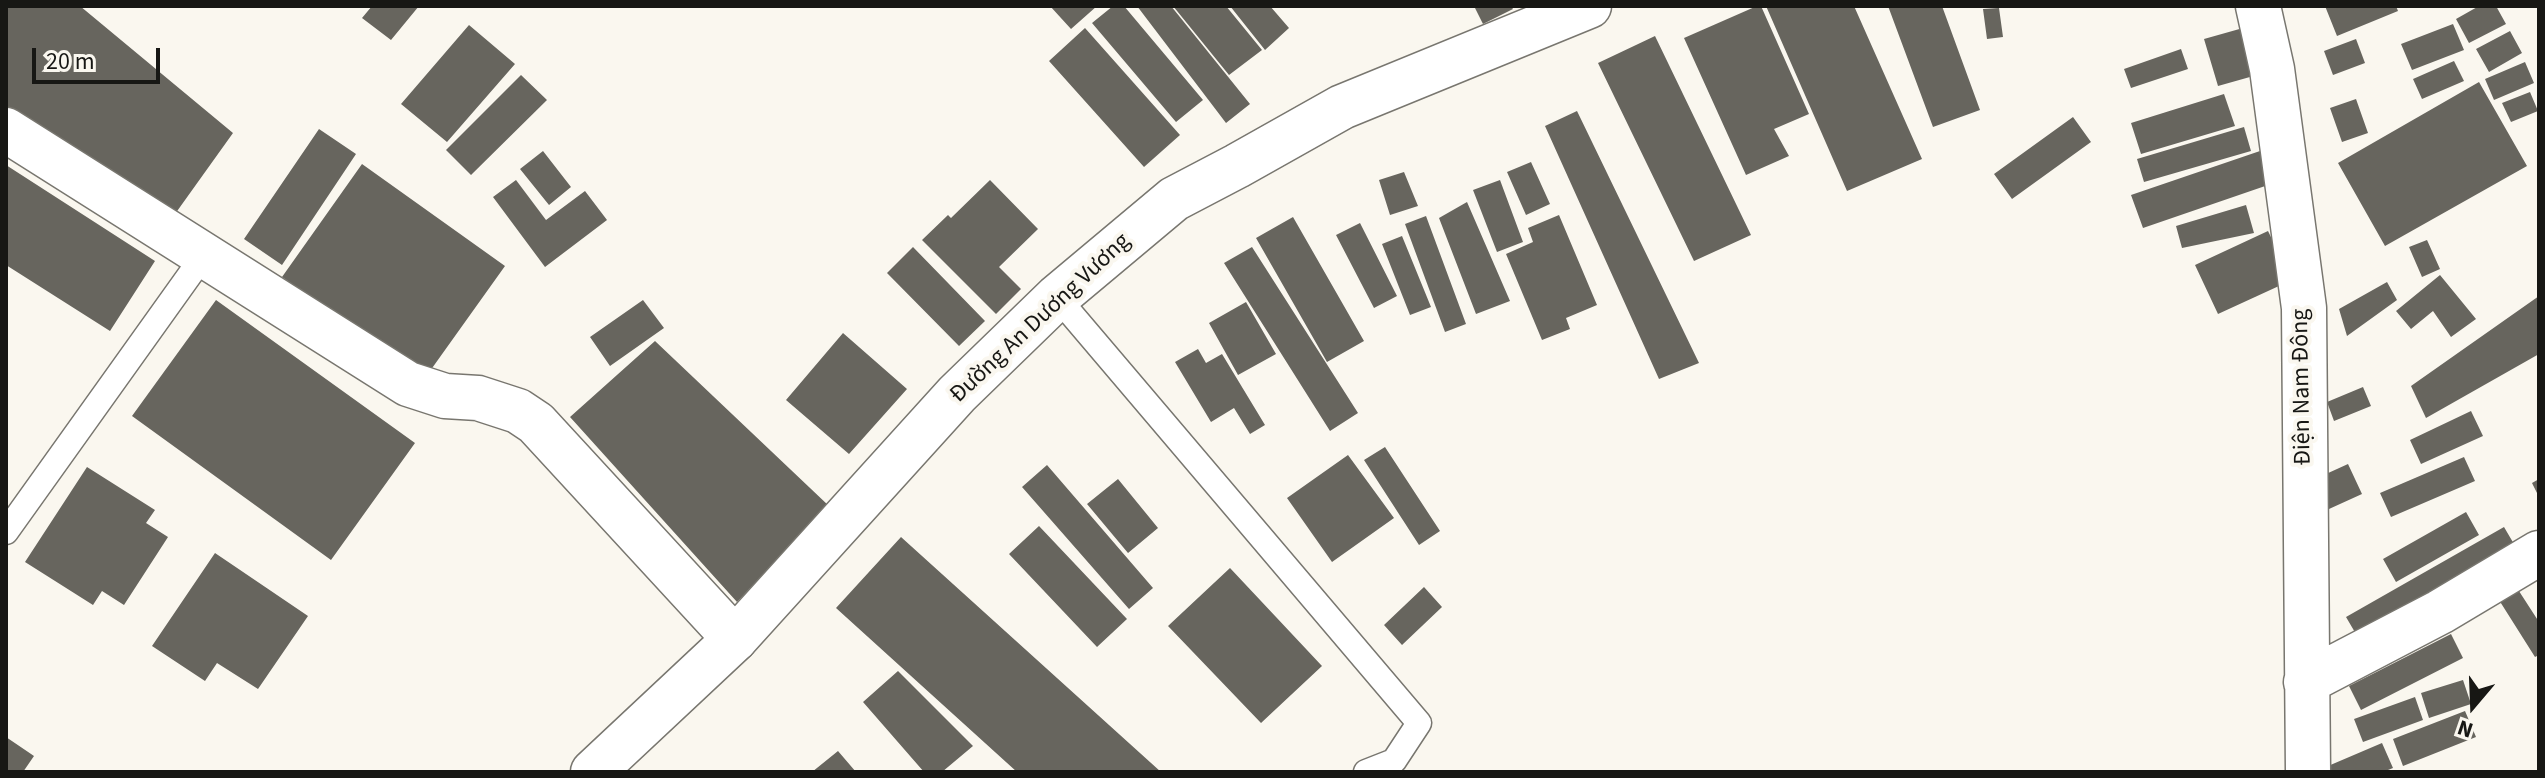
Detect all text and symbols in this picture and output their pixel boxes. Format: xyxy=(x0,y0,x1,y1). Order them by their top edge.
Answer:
scale bar xyxy=(36,32,164,82)
text: 20 m xyxy=(46,44,95,79)
street label: Đường An Dương Vương xyxy=(945,228,1137,410)
street label: Điện Nam Đông xyxy=(2287,308,2319,466)
north arrow xyxy=(2433,666,2513,746)
text: N xyxy=(2453,711,2477,746)

